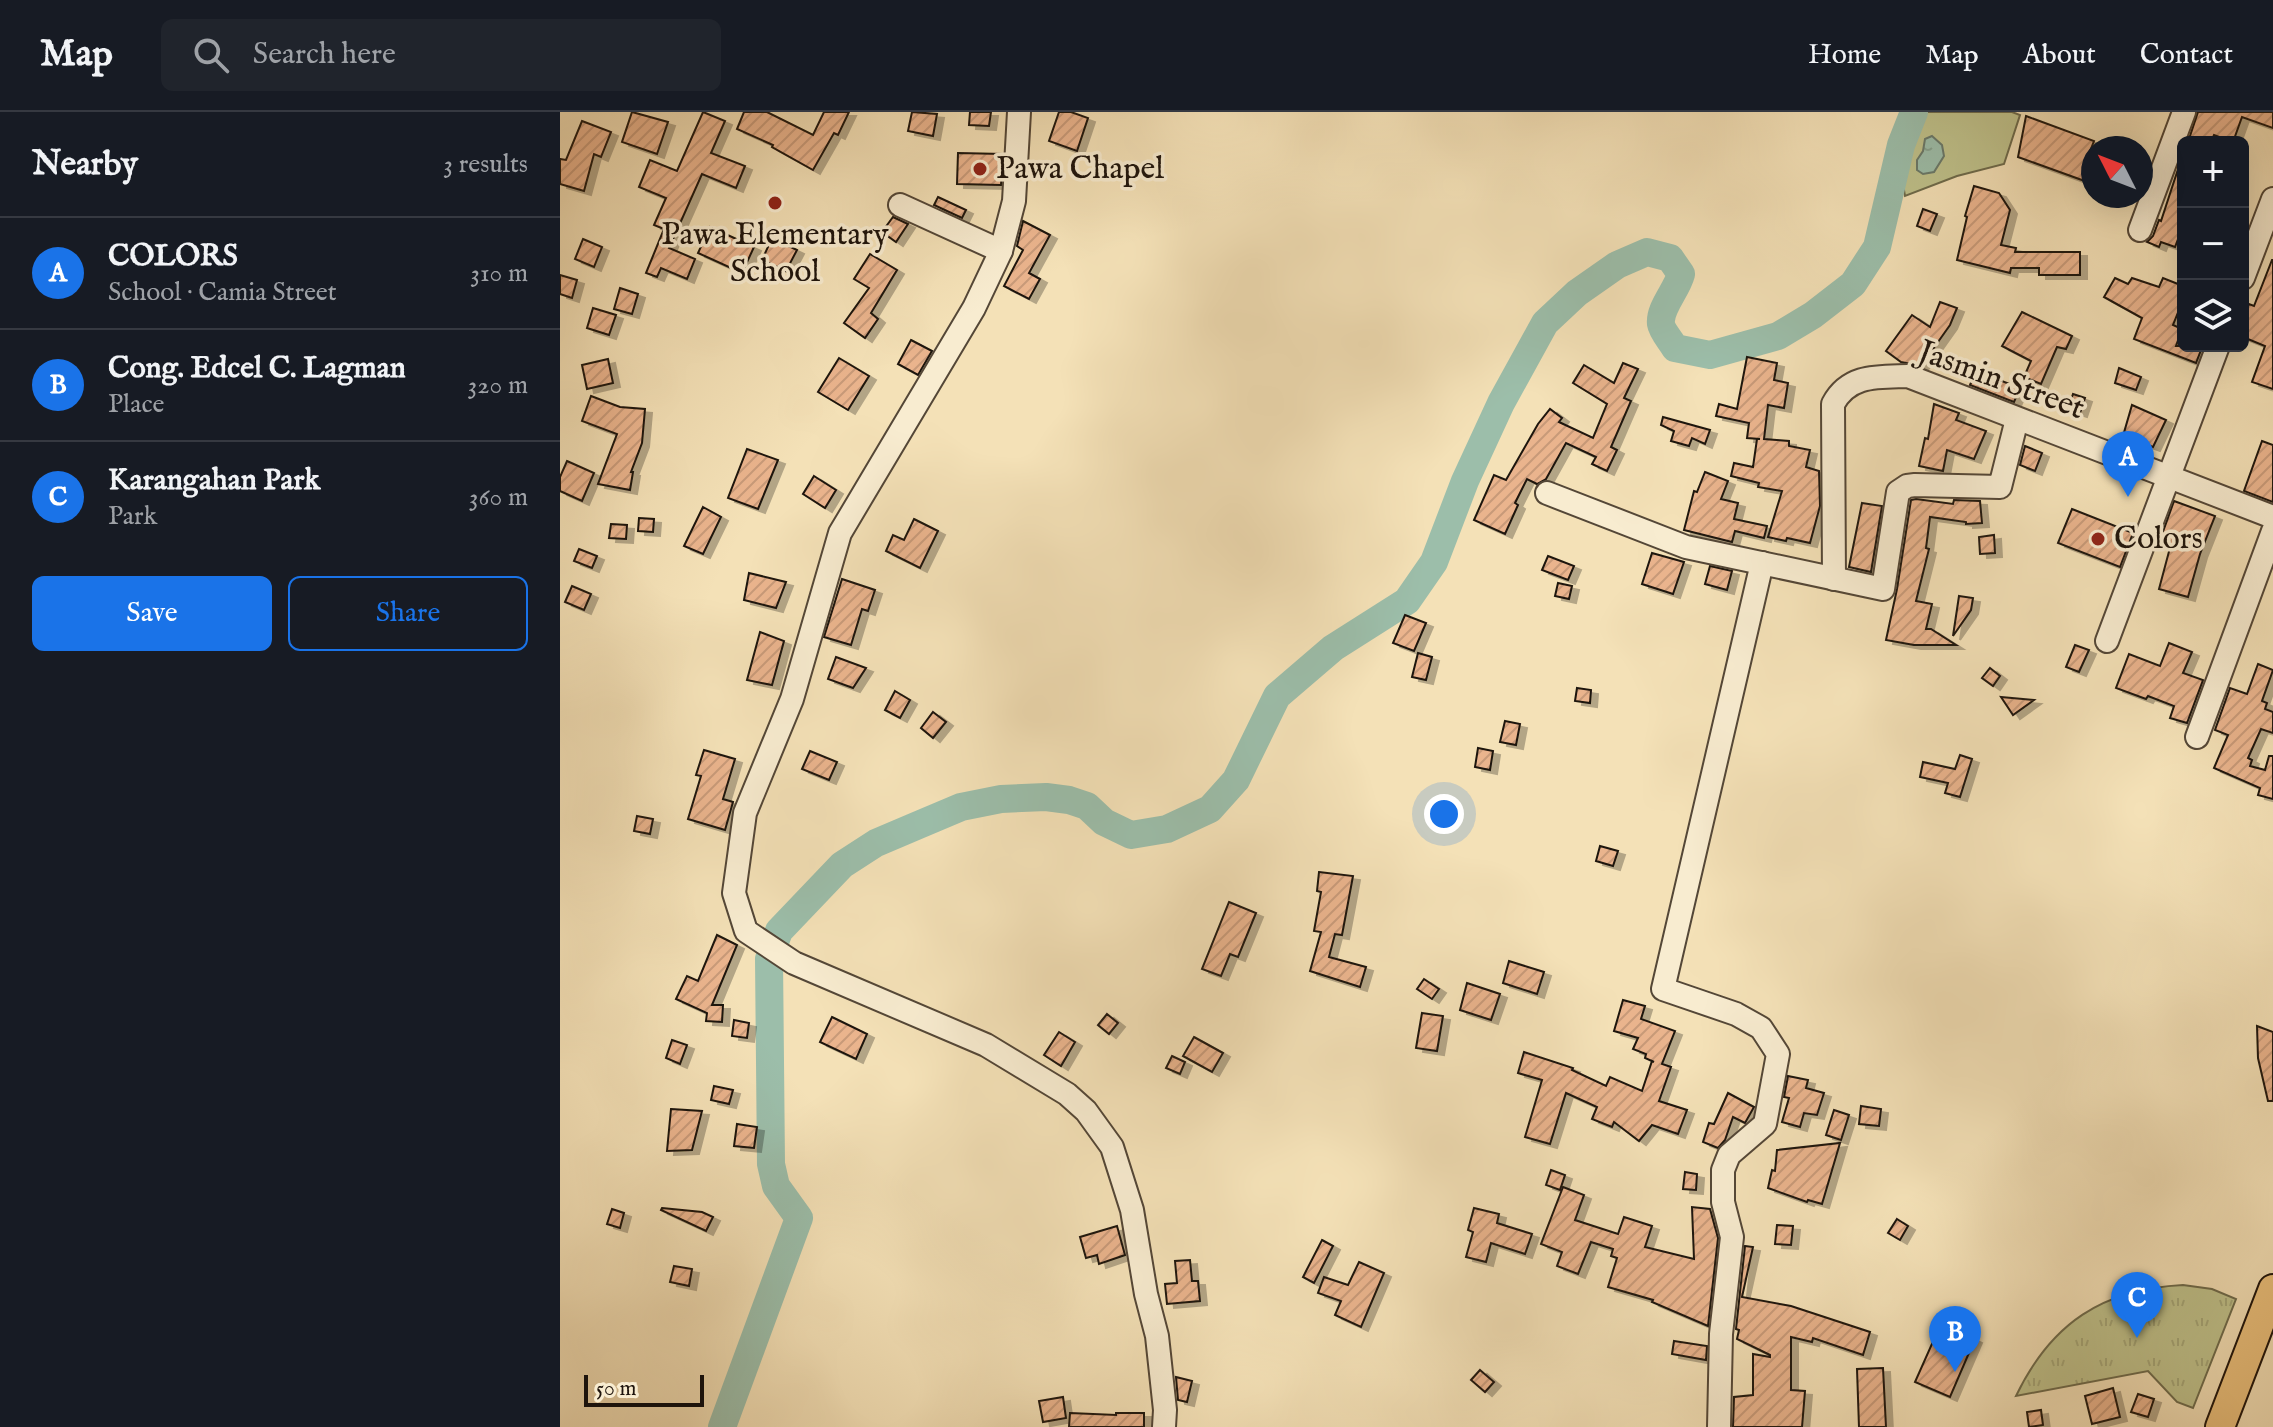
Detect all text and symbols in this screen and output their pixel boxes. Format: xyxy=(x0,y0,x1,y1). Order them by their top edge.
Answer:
search box xyxy=(161,19,721,91)
text: Map xyxy=(40,31,113,79)
icon: search xyxy=(189,33,233,77)
text: Search here xyxy=(253,36,396,74)
text: Home xyxy=(1808,38,1881,73)
text: Map xyxy=(1925,38,1979,73)
text: About xyxy=(2023,38,2096,73)
text: Contact xyxy=(2140,38,2233,73)
north arrow xyxy=(2081,136,2153,208)
map controls xyxy=(2177,136,2249,352)
button: + xyxy=(2177,136,2249,208)
text: Nearby xyxy=(32,143,138,186)
text: 3 results xyxy=(443,148,528,181)
place label: Pawa Chapel xyxy=(996,149,1164,190)
marker: Pawa Chapel xyxy=(971,160,989,178)
marker: Pawa Elementary School xyxy=(766,194,784,212)
button: − xyxy=(2177,208,2249,280)
place label: Pawa Elementary School xyxy=(661,215,889,293)
text: COLORS xyxy=(108,238,238,276)
text: A xyxy=(49,257,67,290)
text: 310 m xyxy=(470,257,528,290)
text: School · Camia Street xyxy=(108,276,337,309)
button: layers xyxy=(2177,280,2249,352)
street label: Jasmin Street xyxy=(1909,331,2090,430)
text: Cong. Edcel C. Lagman xyxy=(108,350,406,388)
text: B xyxy=(49,369,67,402)
text: 320 m xyxy=(468,369,528,402)
text: Place xyxy=(108,388,164,421)
pin: A xyxy=(2102,431,2154,497)
text: Karangahan Park xyxy=(108,462,320,500)
text: C xyxy=(49,481,67,514)
text: 360 m xyxy=(469,481,528,514)
text: Park xyxy=(108,500,157,533)
place label: Colors xyxy=(2114,519,2203,560)
marker: Colors xyxy=(2089,530,2107,548)
button: Save xyxy=(32,576,272,651)
button: Share xyxy=(288,576,528,651)
your location xyxy=(1424,794,1464,834)
pin: C xyxy=(2111,1272,2163,1338)
pin: B xyxy=(1929,1306,1981,1372)
scale bar xyxy=(584,1371,704,1407)
text: 50 m xyxy=(596,1375,637,1403)

